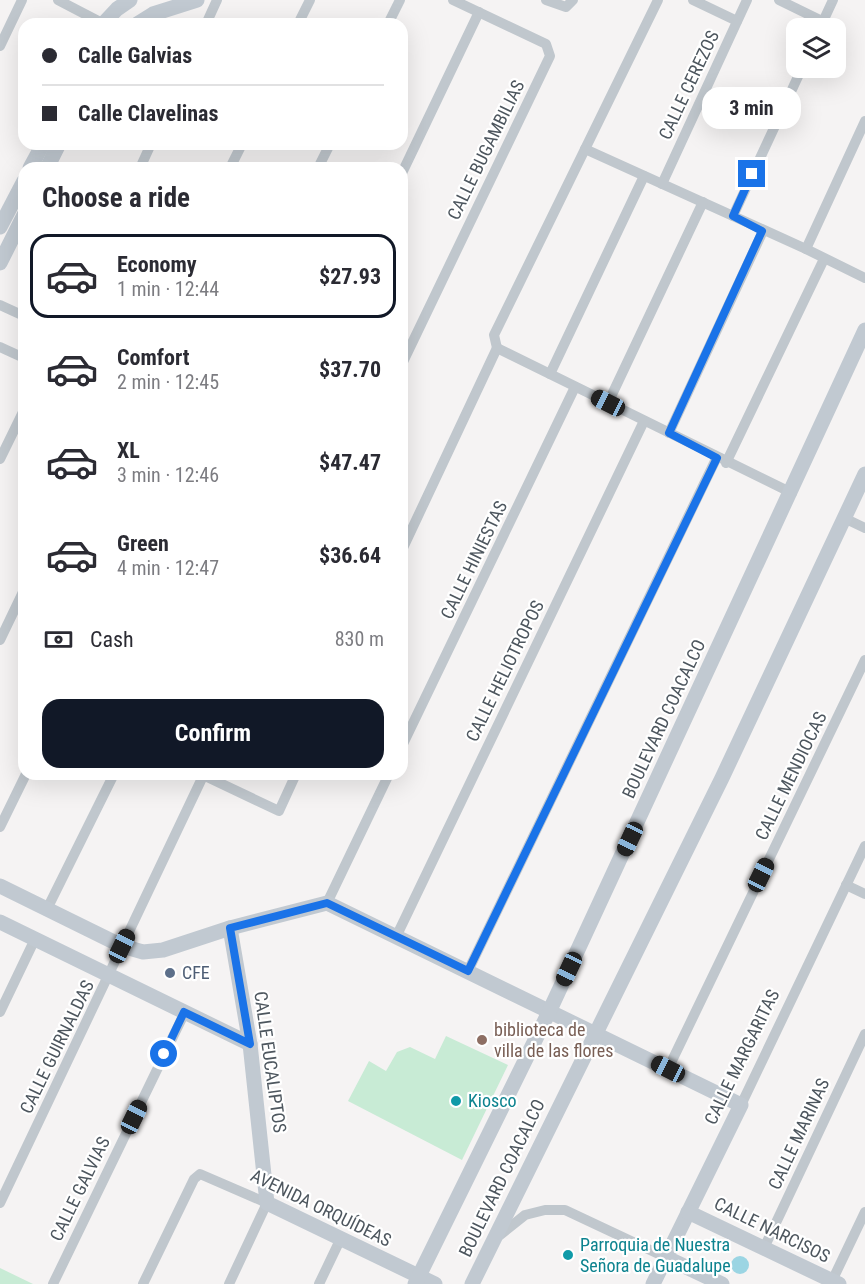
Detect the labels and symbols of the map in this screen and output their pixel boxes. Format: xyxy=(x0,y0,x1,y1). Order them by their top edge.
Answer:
street label: CALLE CEREZOS xyxy=(654,27,723,143)
street label: CALLE BUGAMBILIAS xyxy=(443,77,528,223)
callout: 3 min xyxy=(702,87,801,129)
route end xyxy=(738,160,765,187)
car xyxy=(588,387,628,419)
street label: CALLE HINIESTAS xyxy=(436,497,511,622)
street label: CALLE HELIOTROPOS xyxy=(461,597,548,745)
street label: BOULEVARD COACALCO xyxy=(618,636,710,802)
street label: CALLE MENDIOCAS xyxy=(750,708,831,843)
car xyxy=(614,819,646,859)
car xyxy=(745,855,777,895)
car xyxy=(106,926,138,966)
car xyxy=(553,949,585,989)
place label: CFE xyxy=(182,962,210,983)
marker: CFE xyxy=(163,966,177,980)
street label: CALLE GUIRNALDAS xyxy=(15,977,98,1117)
street label: CALLE MARGARITAS xyxy=(700,986,783,1128)
street label: CALLE EUCALIPTOS xyxy=(250,990,291,1134)
place label: biblioteca de villa de las flores xyxy=(494,1019,614,1061)
marker: biblioteca de villa de las flores xyxy=(475,1033,489,1047)
route start xyxy=(150,1040,177,1067)
car xyxy=(648,1053,688,1085)
street label: CALLE MARINAS xyxy=(764,1075,833,1193)
place label: Kiosco xyxy=(468,1090,517,1111)
marker: Kiosco xyxy=(449,1094,463,1108)
street label: BOULEVARD COACALCO xyxy=(454,1096,549,1260)
car xyxy=(118,1097,150,1137)
street label: CALLE GALVIAS xyxy=(45,1133,114,1244)
street label: AVENIDA ORQUÍDEAS xyxy=(248,1164,395,1251)
street label: CALLE NARCISOS xyxy=(711,1192,834,1267)
place label: Parroquia de Nuestra Señora de Guadalupe xyxy=(580,1234,731,1276)
marker: Parroquia de Nuestra Señora de Guadalupe xyxy=(561,1248,575,1262)

